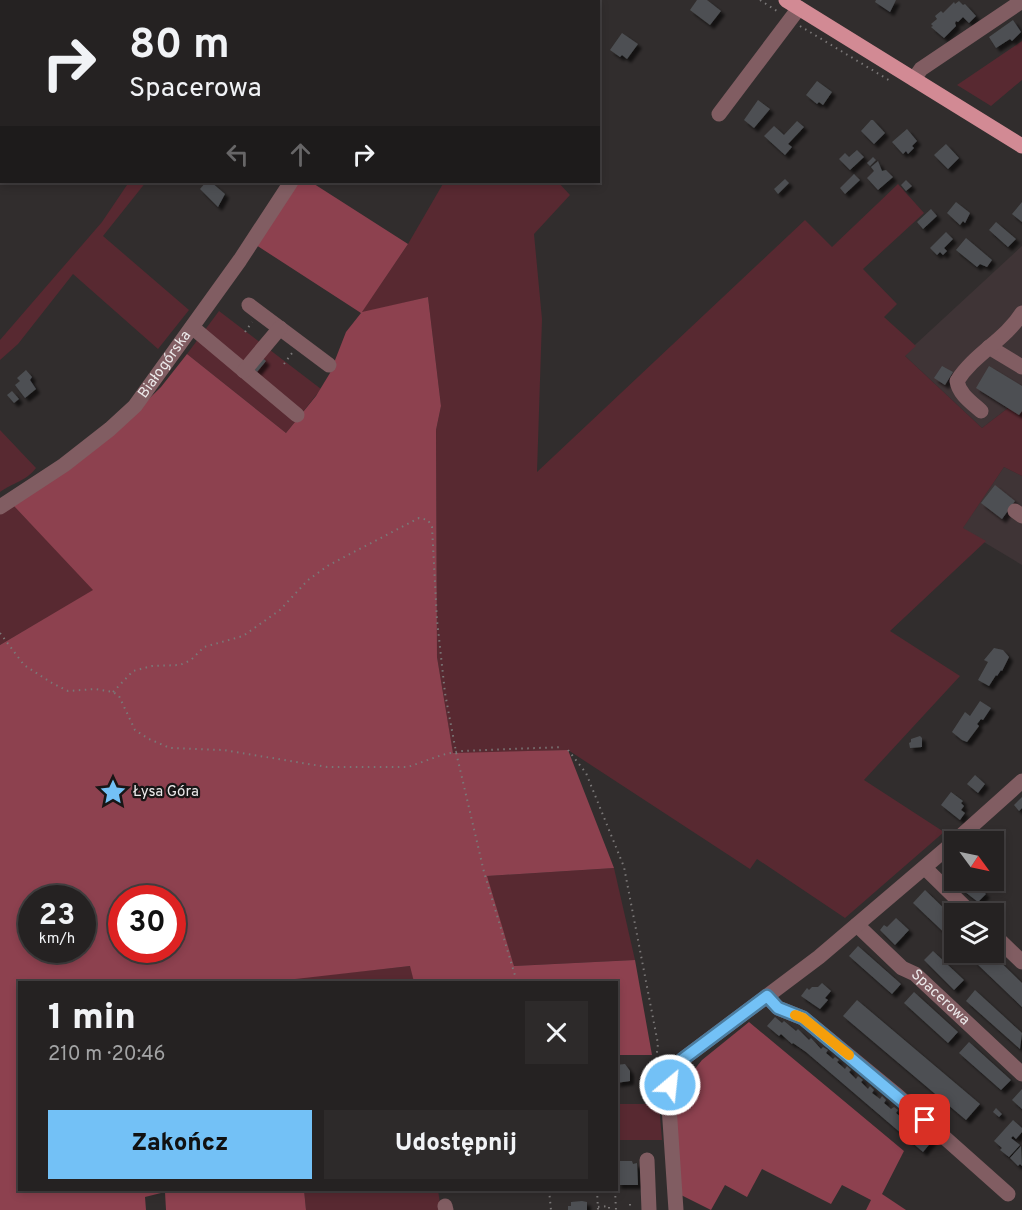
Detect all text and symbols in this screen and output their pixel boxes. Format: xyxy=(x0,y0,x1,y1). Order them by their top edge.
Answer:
text: 80 m xyxy=(129,20,230,73)
icon: right xyxy=(30,24,108,102)
text: Spacerowa xyxy=(129,72,262,106)
icon: left xyxy=(221,138,254,171)
icon: ahead xyxy=(284,138,317,171)
icon: right xyxy=(347,138,380,171)
street label: Białogórska xyxy=(134,327,196,402)
place icon: Łysa Góra xyxy=(98,777,128,807)
place label: Łysa Góra xyxy=(133,783,199,802)
north arrow xyxy=(944,831,1004,891)
map controls xyxy=(944,831,1004,963)
speed limit sign: 30 xyxy=(108,885,186,963)
text: 23 xyxy=(39,898,75,935)
button: layers xyxy=(944,903,1004,963)
text: km/h xyxy=(39,930,75,949)
street label: Spacerowa xyxy=(907,965,974,1030)
text: 1 min xyxy=(48,996,136,1042)
button: close xyxy=(525,1001,588,1064)
text: 210 m · 20:46 xyxy=(48,1042,166,1068)
position arrow xyxy=(638,1053,702,1117)
pin xyxy=(899,1094,950,1145)
icon: arrive xyxy=(908,1103,941,1136)
button: Zakończ xyxy=(48,1110,312,1179)
button: Udostępnij xyxy=(324,1110,588,1179)

